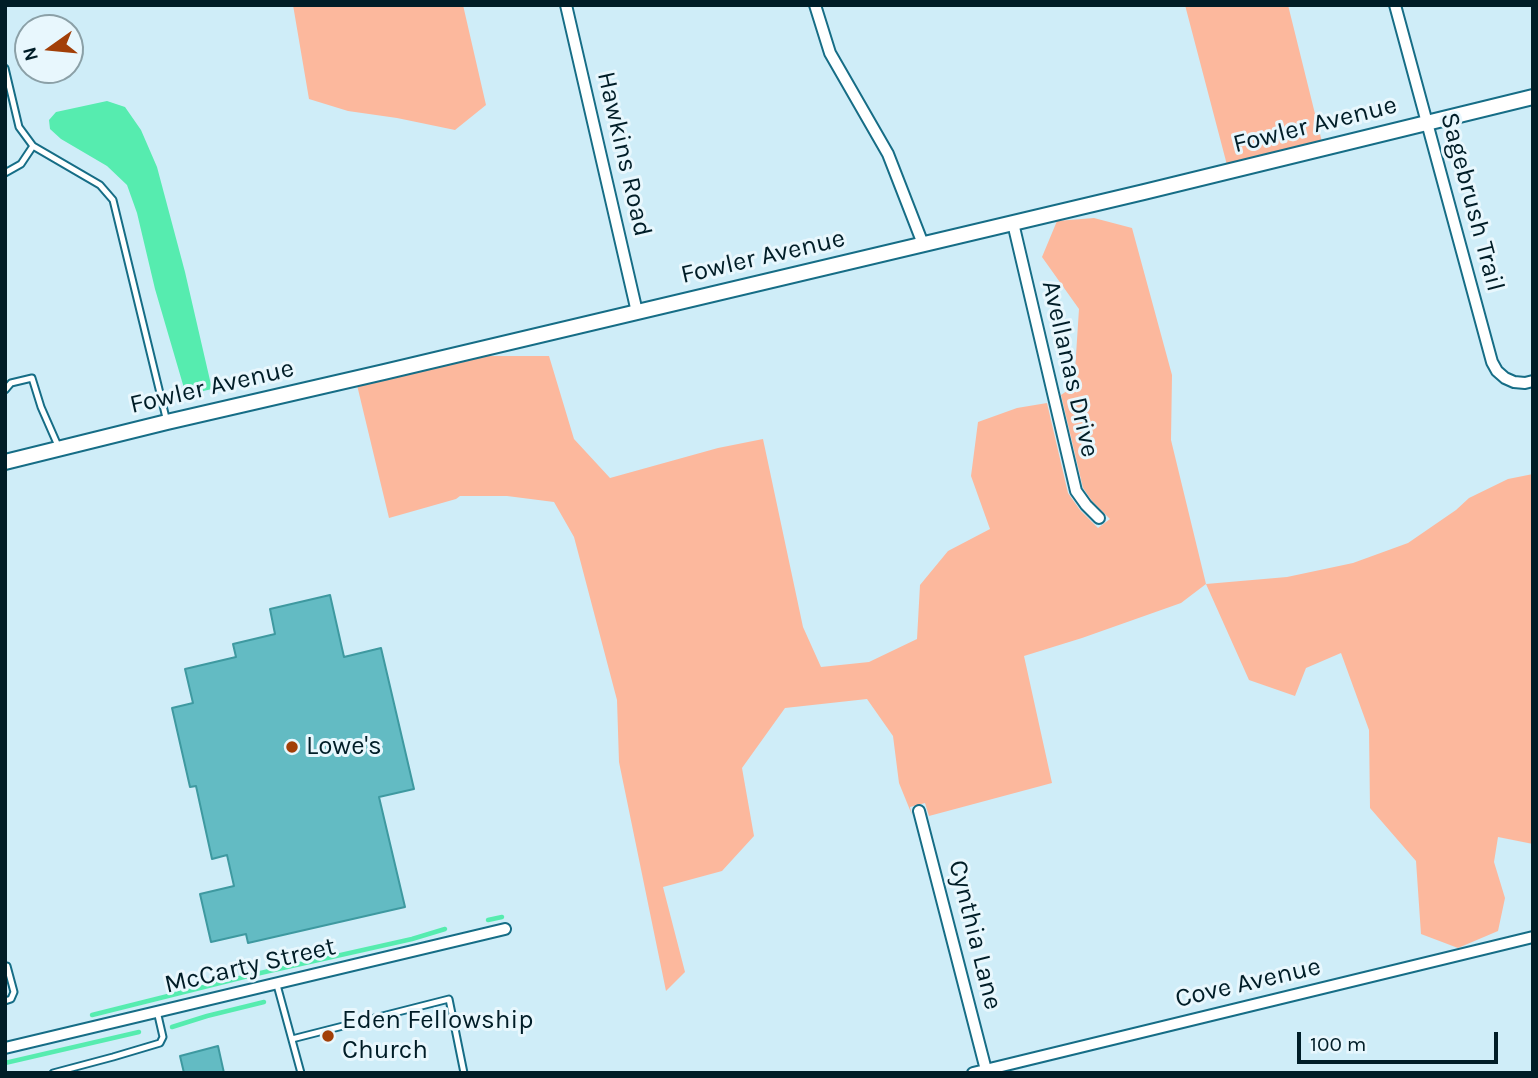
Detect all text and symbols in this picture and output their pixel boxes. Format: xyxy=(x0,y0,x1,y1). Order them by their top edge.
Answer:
north arrow xyxy=(14,14,84,84)
text: N xyxy=(18,44,43,63)
street label: Hawkins Road xyxy=(590,68,658,240)
street label: Fowler Avenue xyxy=(1230,90,1400,160)
street label: Sagebrush Trail xyxy=(1433,109,1511,295)
street label: Fowler Avenue xyxy=(678,223,848,291)
street label: Avellanas Drive xyxy=(1035,278,1105,460)
street label: Fowler Avenue xyxy=(127,353,297,421)
place label: Lowe's xyxy=(306,731,382,763)
marker: Lowe's xyxy=(284,739,300,755)
street label: Cynthia Lane xyxy=(941,857,1009,1013)
street label: McCarty Street xyxy=(161,931,339,1001)
street label: Cove Avenue xyxy=(1172,951,1324,1015)
place label: Eden Fellowship Church xyxy=(342,1005,533,1066)
scale bar xyxy=(1300,1018,1501,1062)
marker: Eden Fellowship Church xyxy=(320,1028,336,1044)
text: 100 m xyxy=(1310,1032,1367,1056)

